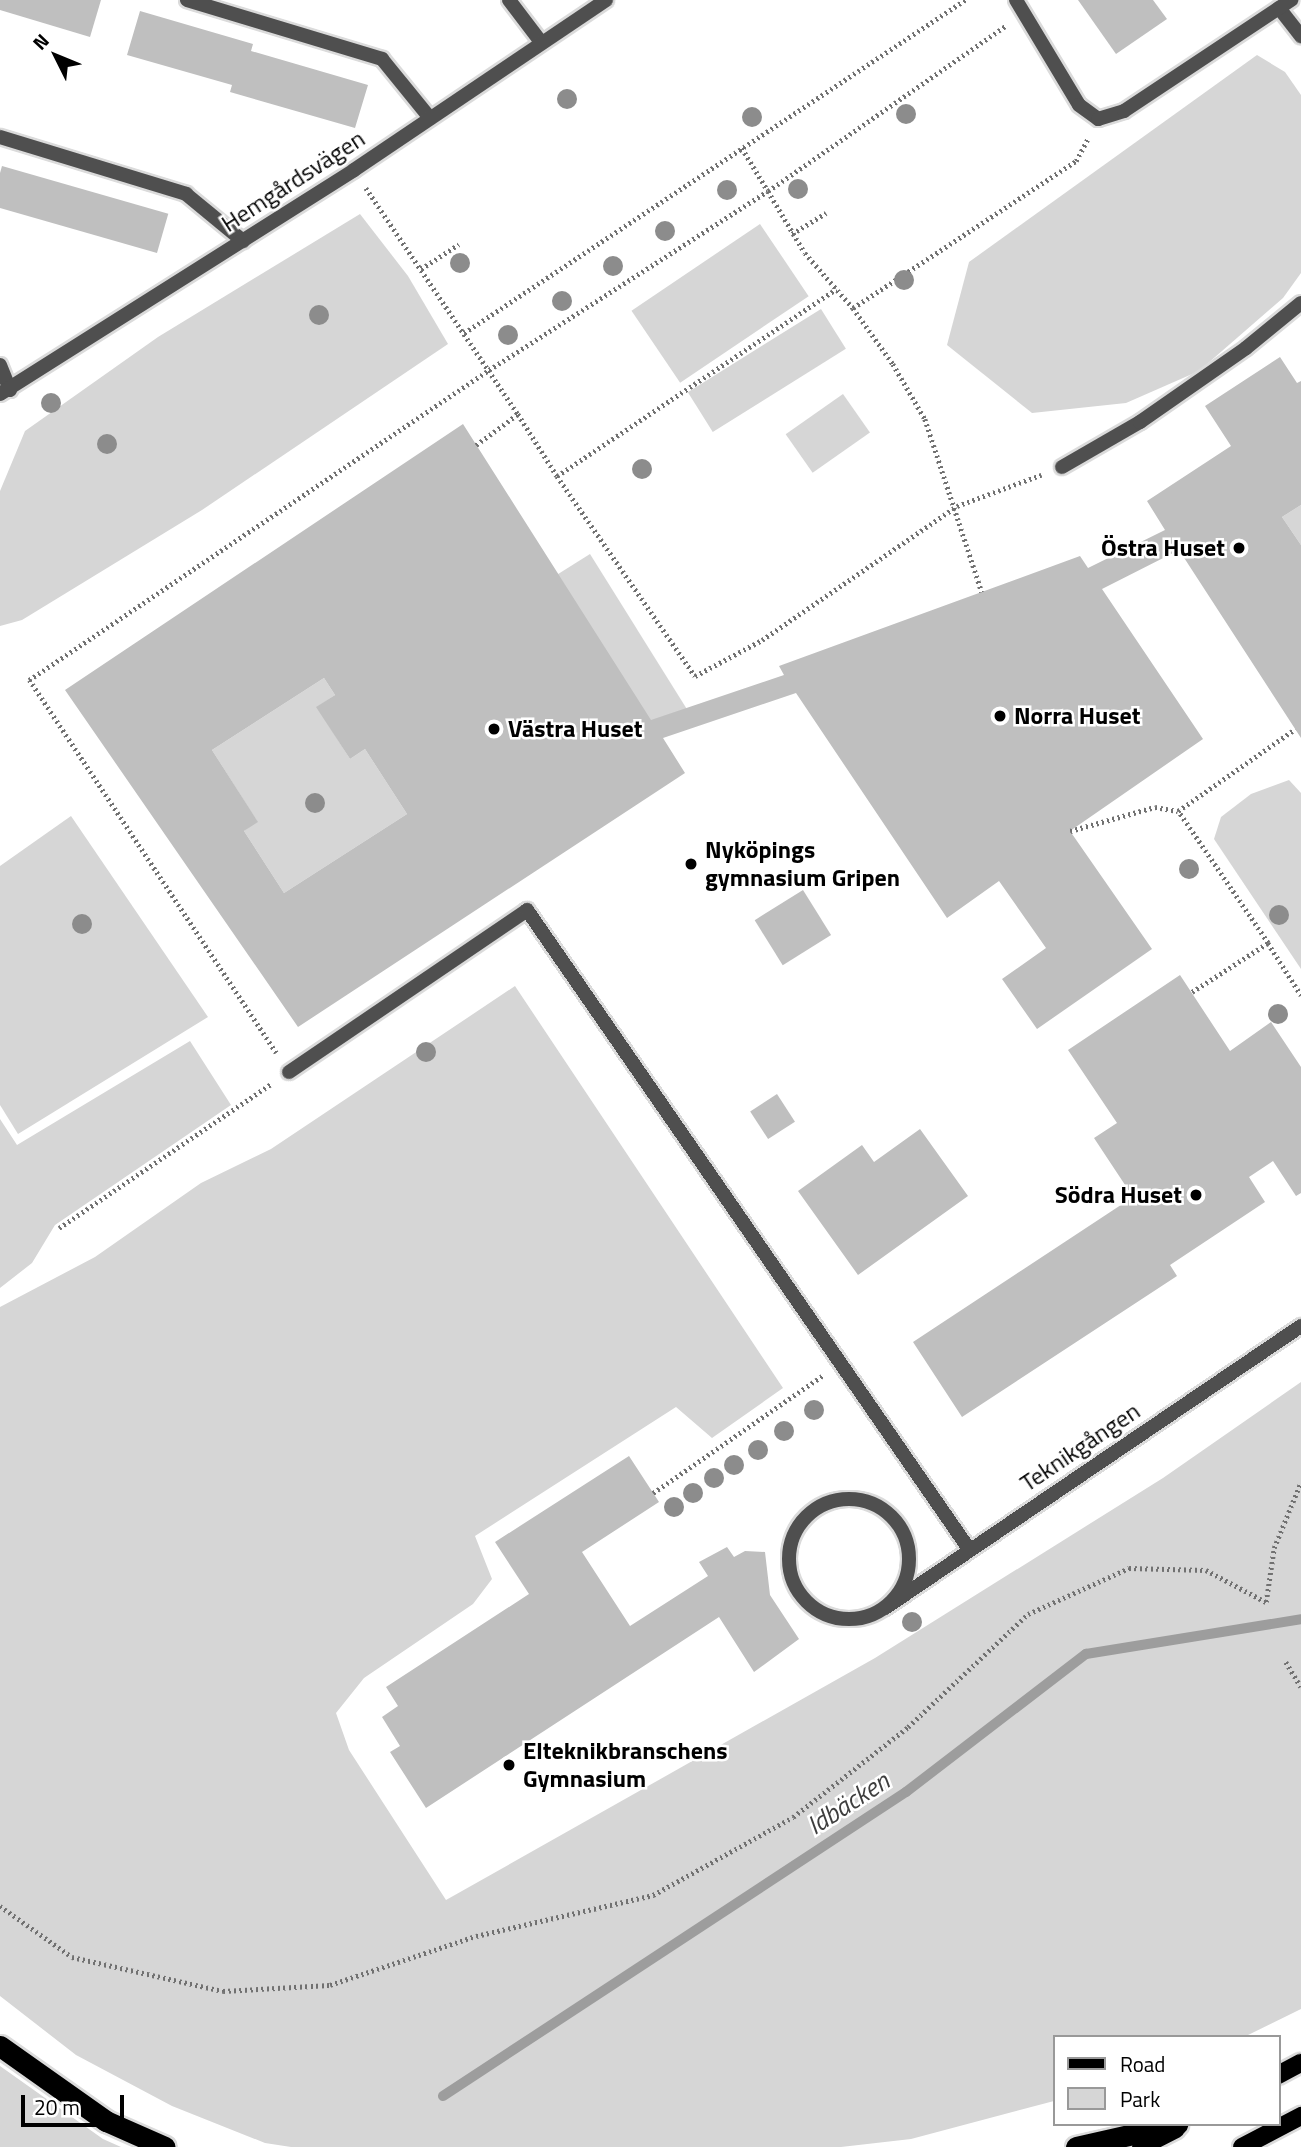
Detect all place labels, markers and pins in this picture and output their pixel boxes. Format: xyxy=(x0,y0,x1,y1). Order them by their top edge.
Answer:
place label: Östra Huset xyxy=(1101,534,1225,562)
marker: Östra Huset xyxy=(1231,540,1247,556)
place label: Norra Huset xyxy=(1014,702,1140,730)
marker: Norra Huset xyxy=(992,708,1008,724)
place label: Västra Huset xyxy=(508,715,643,743)
marker: Västra Huset xyxy=(486,721,502,737)
place label: Nyköpings gymnasium Gripen xyxy=(705,836,900,892)
marker: Nyköpings gymnasium Gripen xyxy=(683,856,699,872)
place label: Södra Huset xyxy=(1055,1181,1182,1209)
marker: Södra Huset xyxy=(1188,1187,1204,1203)
place label: Elteknikbranschens Gymnasium xyxy=(523,1737,728,1793)
marker: Elteknikbranschens Gymnasium xyxy=(501,1757,517,1773)

